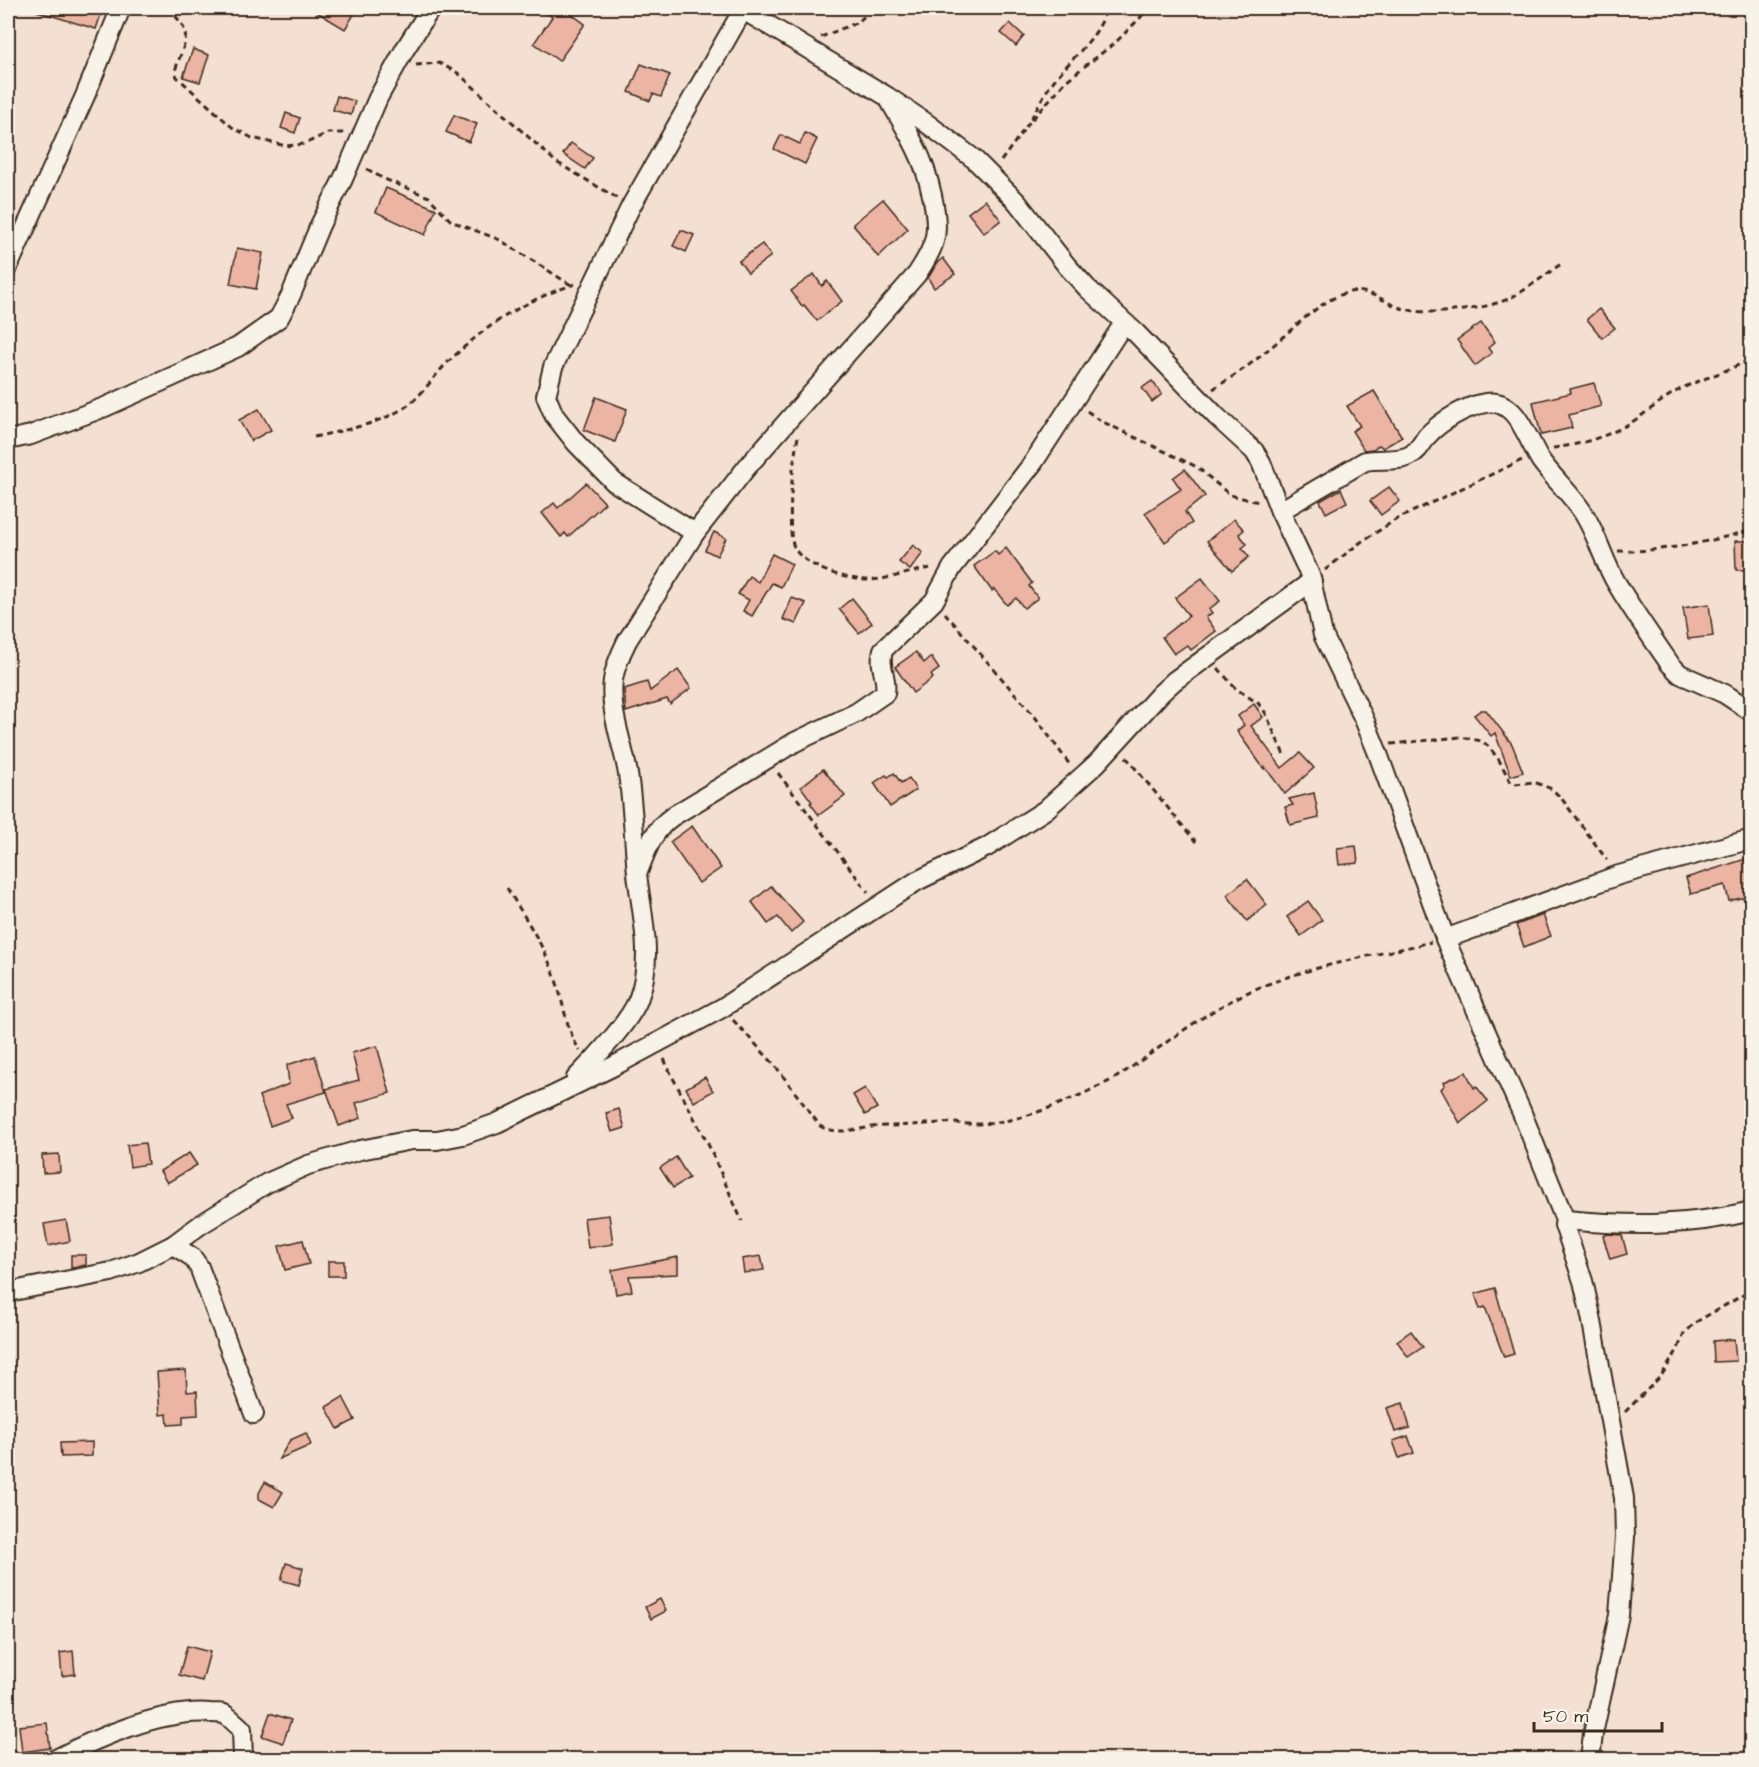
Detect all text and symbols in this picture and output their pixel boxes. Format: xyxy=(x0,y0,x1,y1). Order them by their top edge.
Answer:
scale bar xyxy=(1534,1695,1662,1733)
text: 50 m xyxy=(1543,1704,1588,1729)

